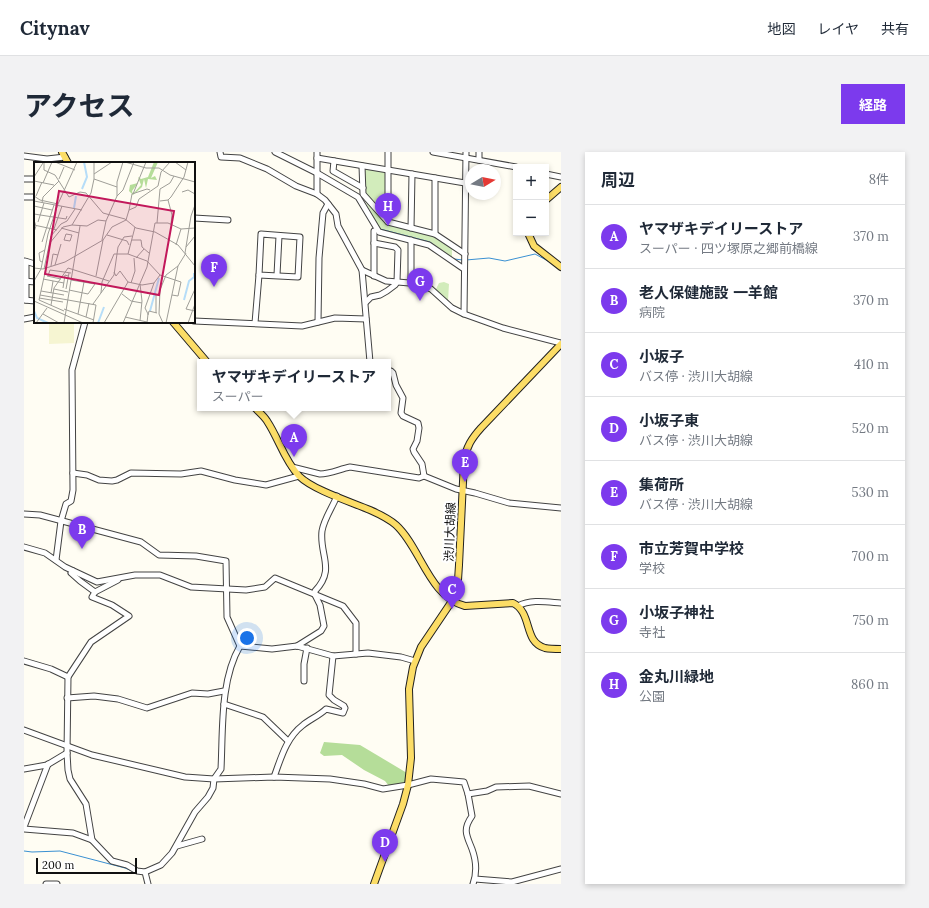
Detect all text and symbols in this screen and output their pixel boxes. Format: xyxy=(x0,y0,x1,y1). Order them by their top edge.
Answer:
text: Citynav xyxy=(20,16,90,40)
text: 地図 xyxy=(767,20,795,38)
text: レイヤ xyxy=(817,20,859,38)
text: 共有 xyxy=(881,20,909,38)
button: 経路 xyxy=(841,84,905,124)
text: アクセス xyxy=(24,88,135,124)
inset map xyxy=(34,162,195,323)
north arrow xyxy=(465,164,501,200)
map controls xyxy=(513,164,549,236)
button: + xyxy=(513,164,549,200)
text: 周辺 xyxy=(601,169,635,191)
text: 8件 xyxy=(869,171,889,188)
pin: H xyxy=(375,193,401,226)
button: − xyxy=(513,200,549,236)
text: ヤマザキデイリーストア xyxy=(639,219,803,238)
text: A xyxy=(610,228,618,245)
text: 370 m xyxy=(853,228,889,245)
text: スーパー · 四ツ塚原之郷前橋線 xyxy=(639,240,818,257)
pin: F xyxy=(201,254,227,287)
pin: G xyxy=(407,268,433,301)
text: 老人保健施設 一羊館 xyxy=(639,283,778,302)
text: B xyxy=(610,292,618,309)
text: 370 m xyxy=(853,292,889,309)
text: 病院 xyxy=(639,304,665,321)
text: 小坂子 xyxy=(639,347,684,366)
text: C xyxy=(610,356,618,373)
text: 410 m xyxy=(854,356,889,373)
popup xyxy=(197,359,391,411)
text: ヤマザキデイリーストア xyxy=(212,367,376,386)
text: バス停 · 渋川大胡線 xyxy=(639,368,753,385)
text: スーパー xyxy=(212,388,264,405)
text: 小坂子東 xyxy=(639,411,699,430)
text: D xyxy=(609,420,619,437)
text: 520 m xyxy=(852,420,889,437)
pin: A xyxy=(281,424,307,457)
text: バス停 · 渋川大胡線 xyxy=(639,432,753,449)
pin: E xyxy=(452,449,478,482)
text: 集荷所 xyxy=(639,475,684,494)
text: E xyxy=(610,484,618,501)
text: 530 m xyxy=(852,484,889,501)
text: バス停 · 渋川大胡線 xyxy=(639,496,753,513)
street label: 渋川大胡線 xyxy=(441,502,458,562)
pin: B xyxy=(69,516,95,549)
text: 市立芳賀中学校 xyxy=(639,539,744,558)
text: F xyxy=(610,548,618,565)
text: 700 m xyxy=(852,548,889,565)
text: 学校 xyxy=(639,560,665,577)
pin: C xyxy=(439,576,465,609)
text: 小坂子神社 xyxy=(639,603,714,622)
text: G xyxy=(609,612,619,629)
text: 750 m xyxy=(853,612,889,629)
text: 寺社 xyxy=(639,624,665,641)
your location xyxy=(237,628,257,648)
text: 金丸川緑地 xyxy=(639,667,714,686)
text: H xyxy=(609,676,619,693)
text: 860 m xyxy=(851,676,889,693)
text: 公園 xyxy=(639,688,665,705)
pin: D xyxy=(372,829,398,862)
scale bar xyxy=(36,856,137,875)
text: 200 m xyxy=(42,858,74,872)

